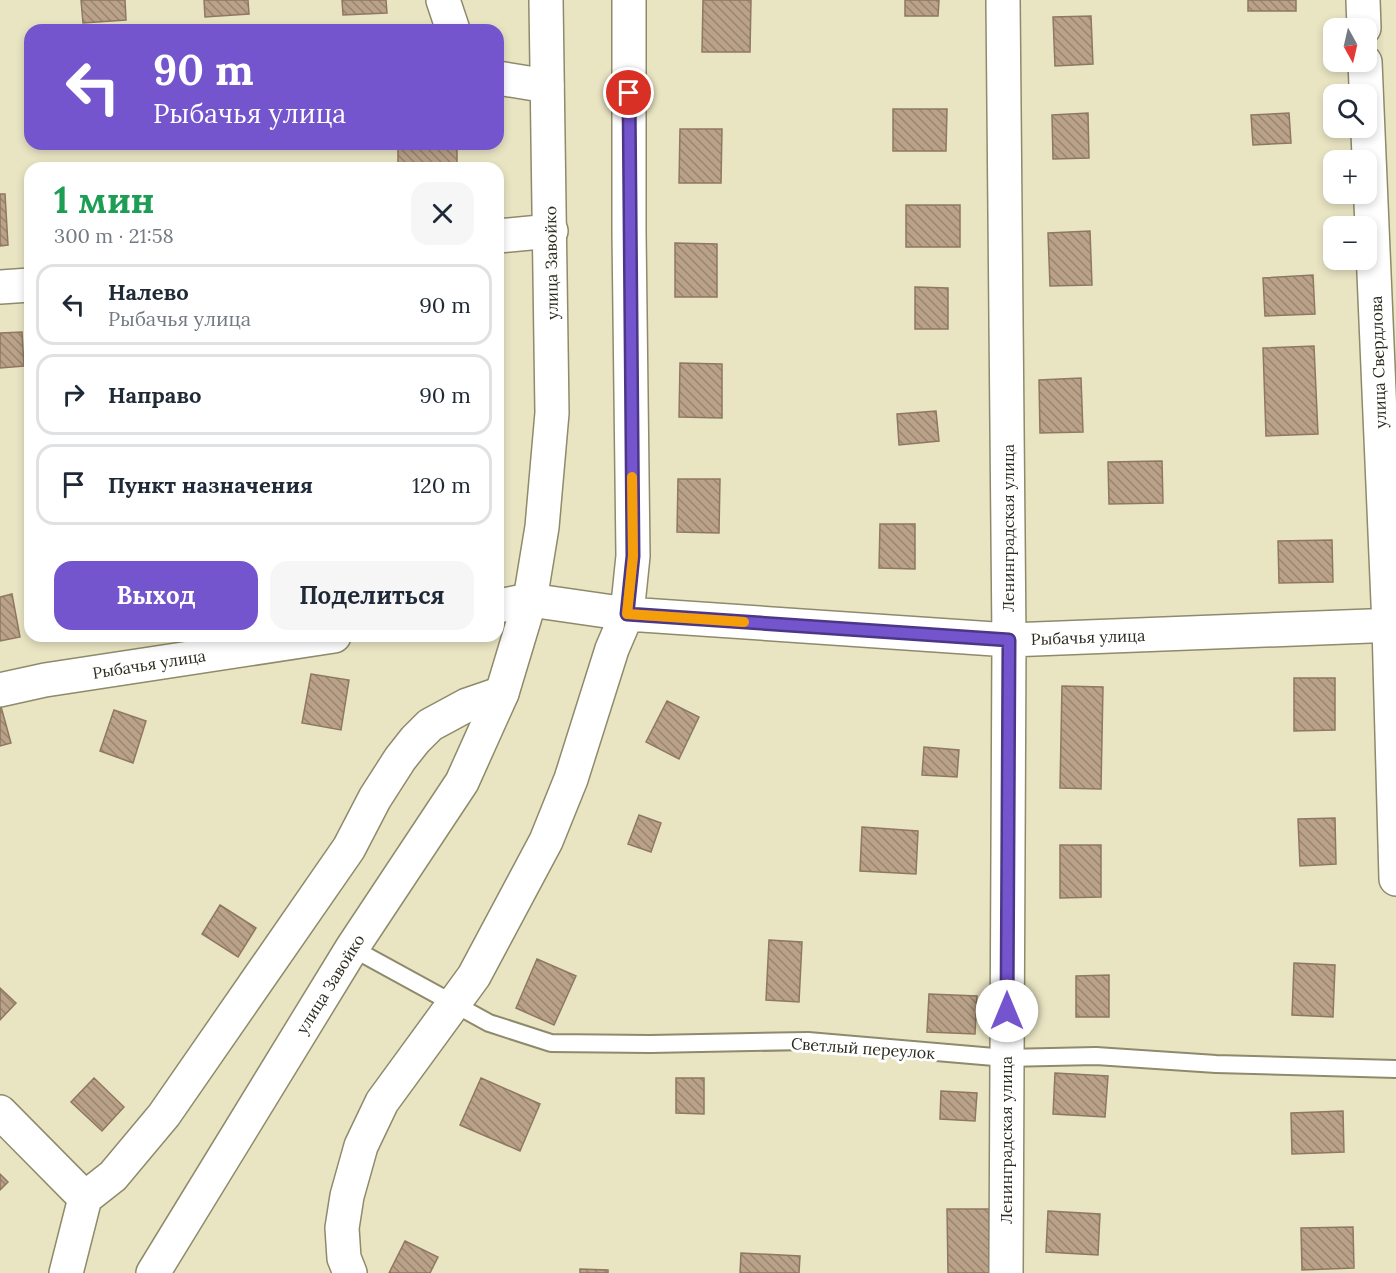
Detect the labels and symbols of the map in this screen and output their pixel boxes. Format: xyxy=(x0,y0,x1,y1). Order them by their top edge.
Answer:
north arrow xyxy=(1323,18,1377,72)
pin xyxy=(603,67,654,118)
street label: улица Завойко xyxy=(540,206,562,320)
street label: улица Свердлова xyxy=(1366,295,1390,429)
street label: Ленинградская улица xyxy=(998,444,1018,612)
street label: Рыбачья улица xyxy=(1030,625,1146,649)
street label: Рыбачья улица xyxy=(91,645,207,683)
street label: улица Завойко xyxy=(291,930,369,1038)
position arrow xyxy=(975,979,1039,1043)
street label: Светлый переулок xyxy=(790,1033,936,1063)
street label: Ленинградская улица xyxy=(996,1056,1016,1224)

